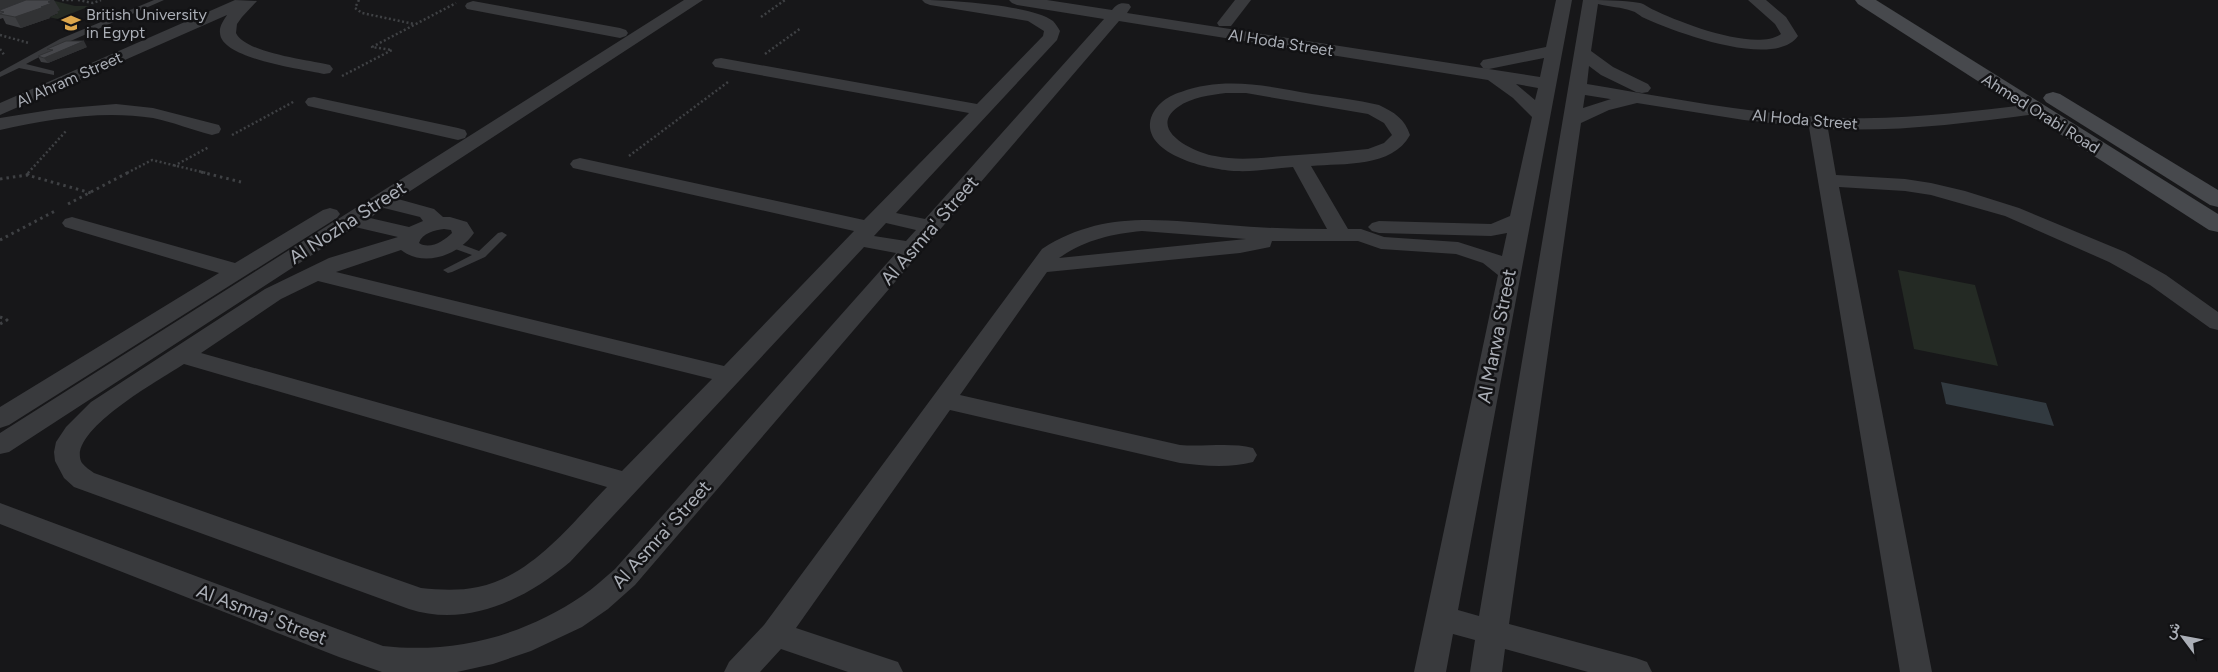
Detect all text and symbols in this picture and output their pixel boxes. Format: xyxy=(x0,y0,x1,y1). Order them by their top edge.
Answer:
place label: British University in Egypt xyxy=(86,5,207,42)
school or university icon: British University in Egypt xyxy=(60,12,82,34)
street label: Al Hoda Street xyxy=(1227,25,1335,60)
street label: Al Ahram Street xyxy=(13,48,125,111)
street label: Ahmed Orabi Road xyxy=(1978,70,2103,157)
street label: Al Hoda Street xyxy=(1751,105,1859,134)
street label: Al Asmra' Street xyxy=(876,171,983,290)
street label: Al Nozha Street xyxy=(284,176,410,269)
street label: Al Marwa Street xyxy=(1472,267,1521,405)
street label: Al Asmra' Street xyxy=(607,476,716,593)
street label: Al Asmra' Street xyxy=(194,579,330,650)
north arrow xyxy=(2158,612,2208,662)
text: ش xyxy=(2161,619,2184,642)

